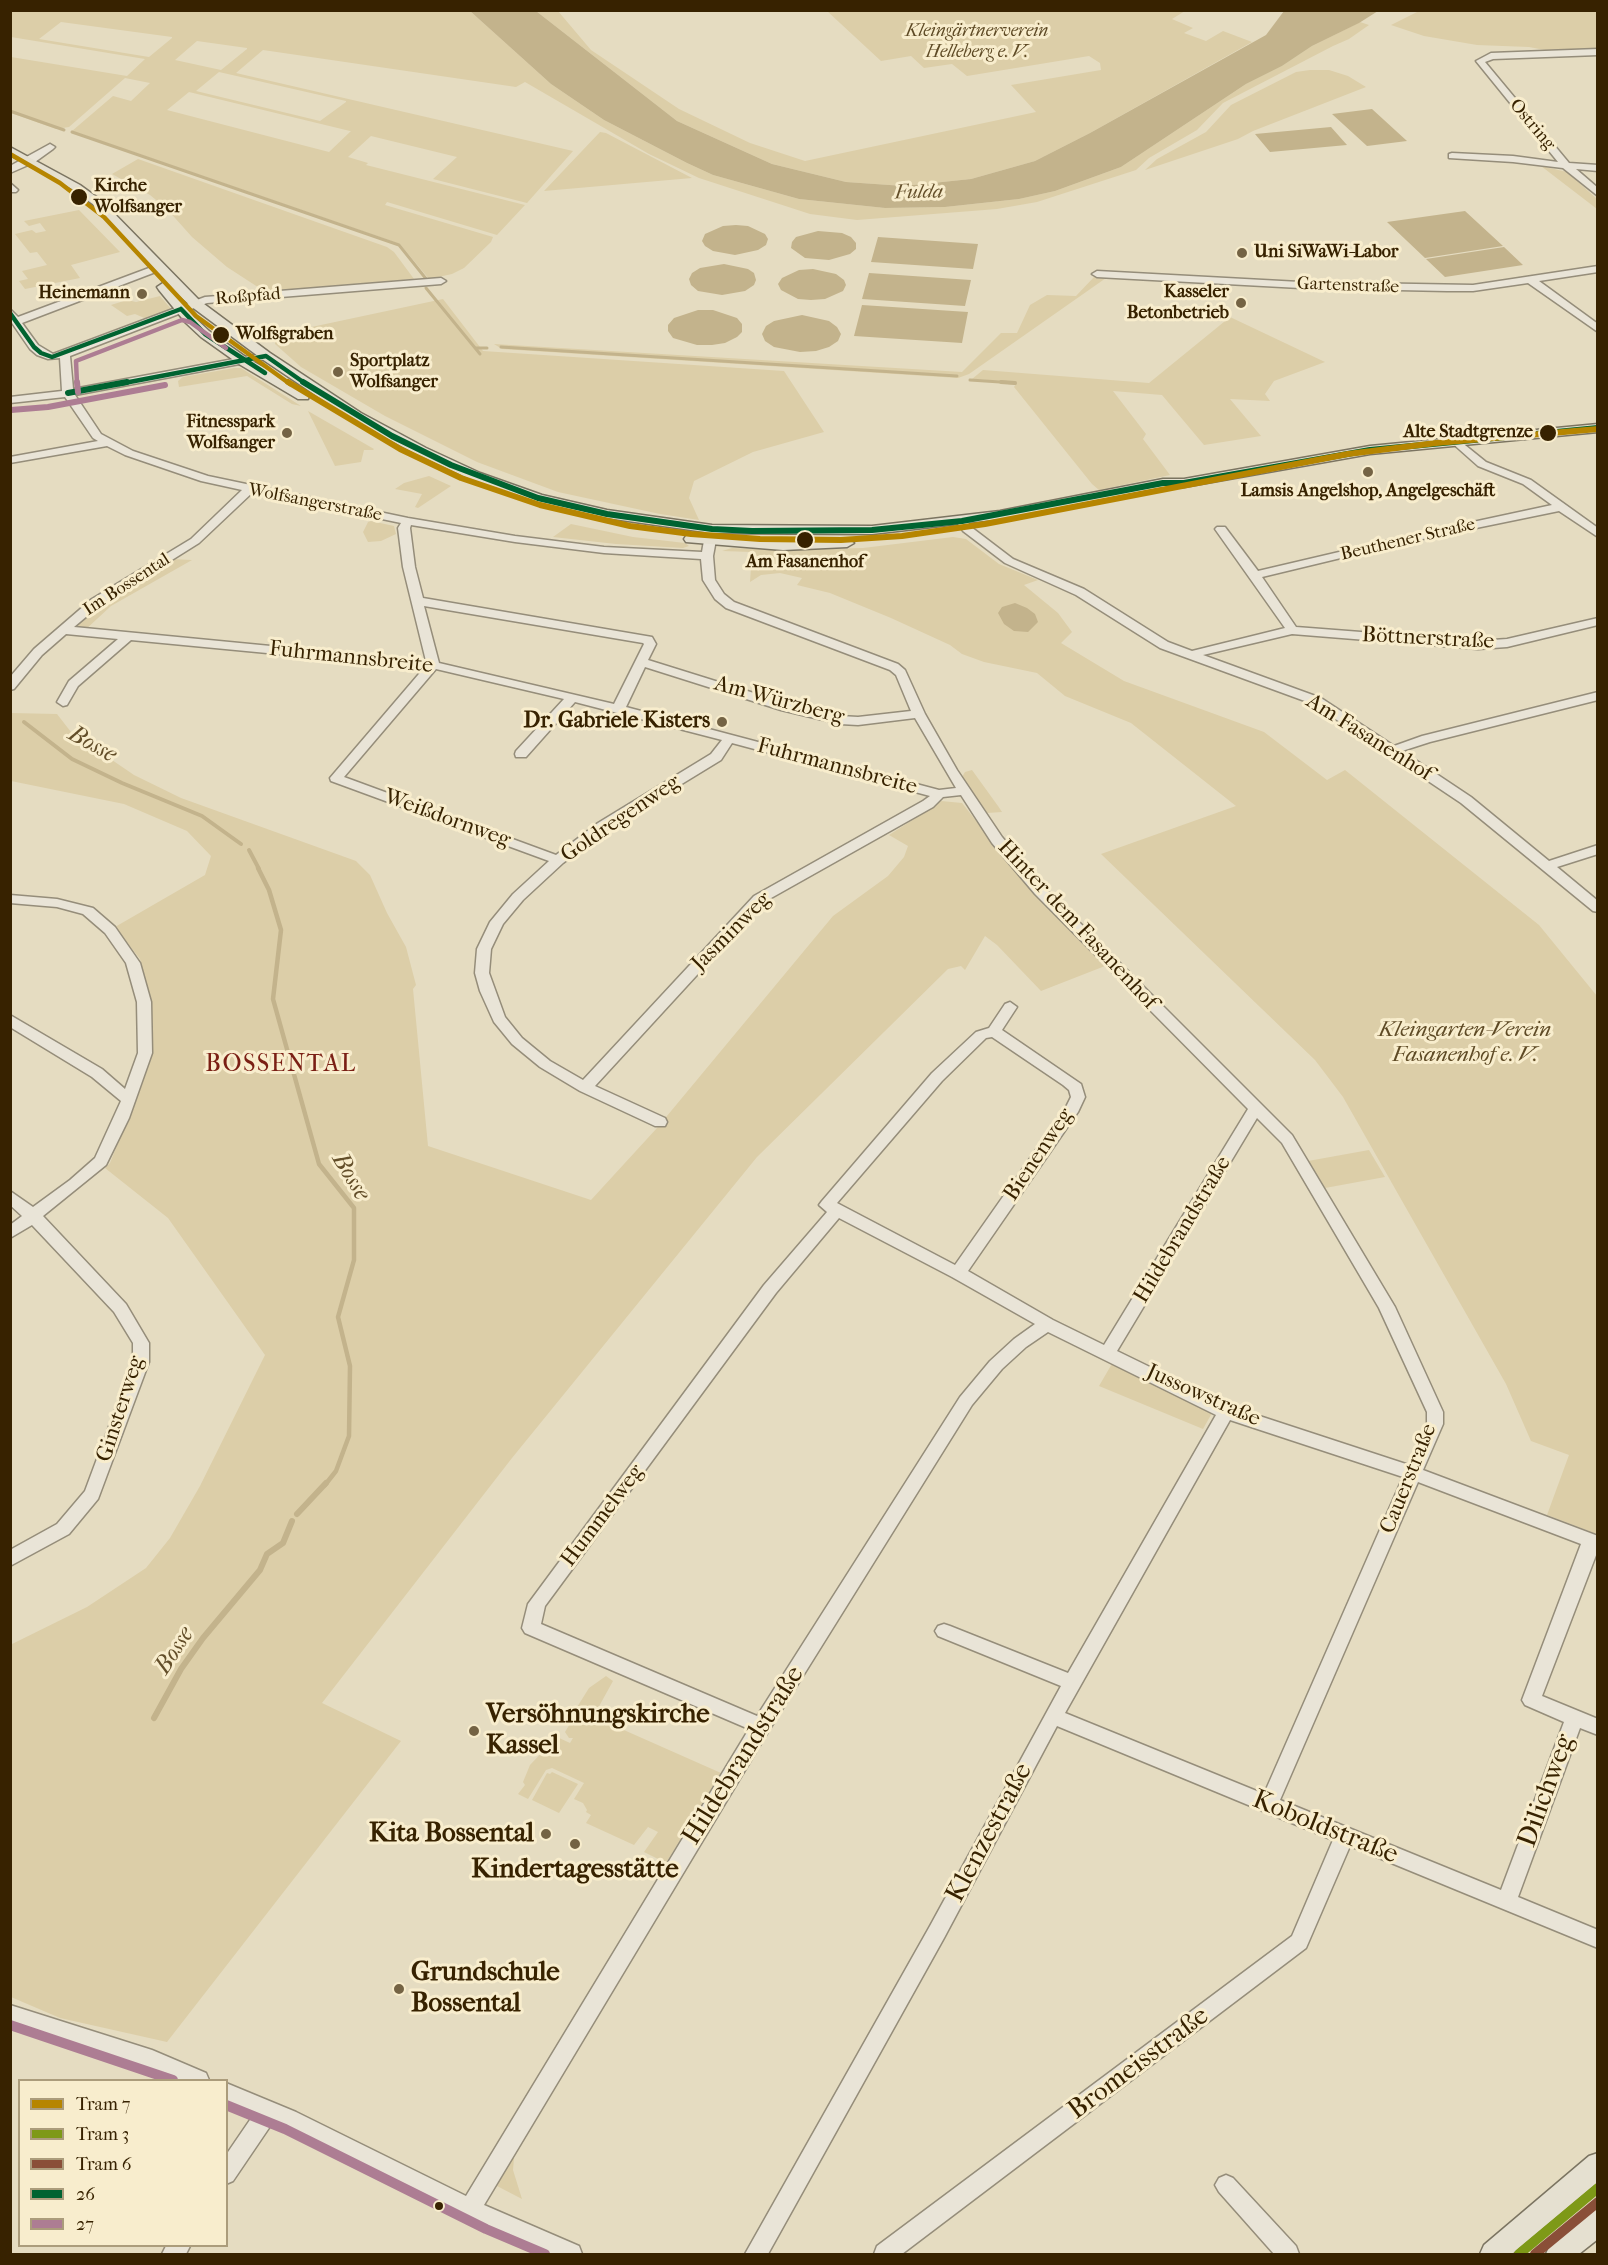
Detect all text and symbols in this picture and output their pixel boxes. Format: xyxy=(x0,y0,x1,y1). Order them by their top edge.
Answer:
park label: Kleingärtnerverein Helleberg e. V. xyxy=(906,21,1048,63)
street label: Ostring xyxy=(1504,95,1560,155)
place label: Kirche Wolfsanger xyxy=(94,176,182,219)
water label: Fulda xyxy=(895,181,943,205)
marker: Kirche Wolfsanger xyxy=(69,187,89,207)
place label: Uni SiWaWi-Labor xyxy=(1254,242,1398,264)
marker: Uni SiWaWi-Labor xyxy=(1235,246,1249,260)
street label: Gartenstraße xyxy=(1296,273,1400,299)
place label: Kasseler Betonbetrieb xyxy=(1127,282,1229,324)
place label: Heinemann xyxy=(38,283,130,305)
street label: Roßpfad xyxy=(215,283,281,311)
marker: Heinemann xyxy=(135,287,149,301)
marker: Kasseler Betonbetrieb xyxy=(1234,296,1248,310)
place label: Wolfsgraben xyxy=(236,324,333,346)
marker: Wolfsgraben xyxy=(211,325,231,345)
place label: Sportplatz Wolfsanger xyxy=(350,351,438,394)
marker: Sportplatz Wolfsanger xyxy=(331,365,345,379)
place label: Fitnesspark Wolfsanger xyxy=(186,412,275,454)
place label: Alte Stadtgrenze xyxy=(1404,422,1533,444)
marker: Alte Stadtgrenze xyxy=(1538,423,1558,443)
marker: Fitnesspark Wolfsanger xyxy=(280,426,294,440)
marker: Lamsis Angelshop, Angelgeschäft xyxy=(1361,465,1375,479)
street label: Wolfsangerstraße xyxy=(246,479,384,527)
place label: Lamsis Angelshop, Angelgeschäft xyxy=(1241,481,1495,503)
street label: Beuthener Straße xyxy=(1339,514,1477,566)
marker: Am Fasanenhof xyxy=(795,530,815,550)
street label: Im Bossental xyxy=(80,549,174,621)
place label: Am Fasanenhof xyxy=(746,552,864,574)
street label: Böttnerstraße xyxy=(1361,622,1495,656)
street label: Fuhrmannsbreite xyxy=(268,636,434,680)
street label: Am Würzberg xyxy=(711,671,847,731)
street label: Am Fasanenhof xyxy=(1301,689,1437,787)
place label: Dr. Gabriele Kisters xyxy=(524,709,710,735)
marker: Dr. Gabriele Kisters xyxy=(715,715,729,729)
water label: Bosse xyxy=(63,720,121,770)
street label: Fuhrmannsbreite xyxy=(754,733,920,801)
street label: Goldregenweg xyxy=(556,769,686,869)
street label: Weißdornweg xyxy=(380,784,514,854)
street label: Hinter dem Fasanenhof xyxy=(992,835,1162,1015)
street label: Jasminweg xyxy=(687,887,777,977)
park label: Kleingarten-Verein Fasanenhof e. V. xyxy=(1379,1018,1551,1070)
district label: BOSSENTAL xyxy=(205,1051,357,1079)
street label: Bienenweg xyxy=(998,1104,1080,1206)
water label: Bosse xyxy=(325,1148,375,1206)
street label: Hildebrandstraße xyxy=(1129,1152,1237,1308)
street label: Ginsterweg xyxy=(91,1353,151,1465)
street label: Jussowstraße xyxy=(1142,1359,1264,1433)
street label: Cauerstraße xyxy=(1375,1420,1443,1538)
street label: Hummelweg xyxy=(556,1460,650,1572)
water label: Bosse xyxy=(149,1622,201,1680)
street label: Hildebrandstraße xyxy=(676,1661,812,1851)
place label: Versöhnungskirche Kassel xyxy=(486,1699,710,1762)
marker: Versöhnungskirche Kassel xyxy=(467,1724,481,1738)
street label: Dilichweg xyxy=(1512,1730,1582,1852)
street label: Klenzestraße xyxy=(940,1758,1040,1908)
street label: Koboldstraße xyxy=(1247,1784,1403,1872)
place label: Kita Bossental xyxy=(369,1818,534,1850)
marker: Kita Bossental xyxy=(539,1827,553,1841)
marker: Kindertagesstätte xyxy=(568,1837,582,1851)
place label: Kindertagesstätte xyxy=(471,1854,679,1886)
place label: Grundschule Bossental xyxy=(411,1957,560,2020)
marker: Grundschule Bossental xyxy=(392,1982,406,1996)
street label: Bromeisstraße xyxy=(1062,2001,1216,2127)
legend xyxy=(18,2079,228,2247)
text: Tram 7 xyxy=(76,2094,130,2115)
text: Tram 3 xyxy=(76,2124,129,2145)
text: Tram 6 xyxy=(76,2154,131,2175)
text: 26 xyxy=(76,2184,95,2205)
unlabelled marker xyxy=(433,2200,445,2212)
text: 27 xyxy=(76,2214,94,2235)

